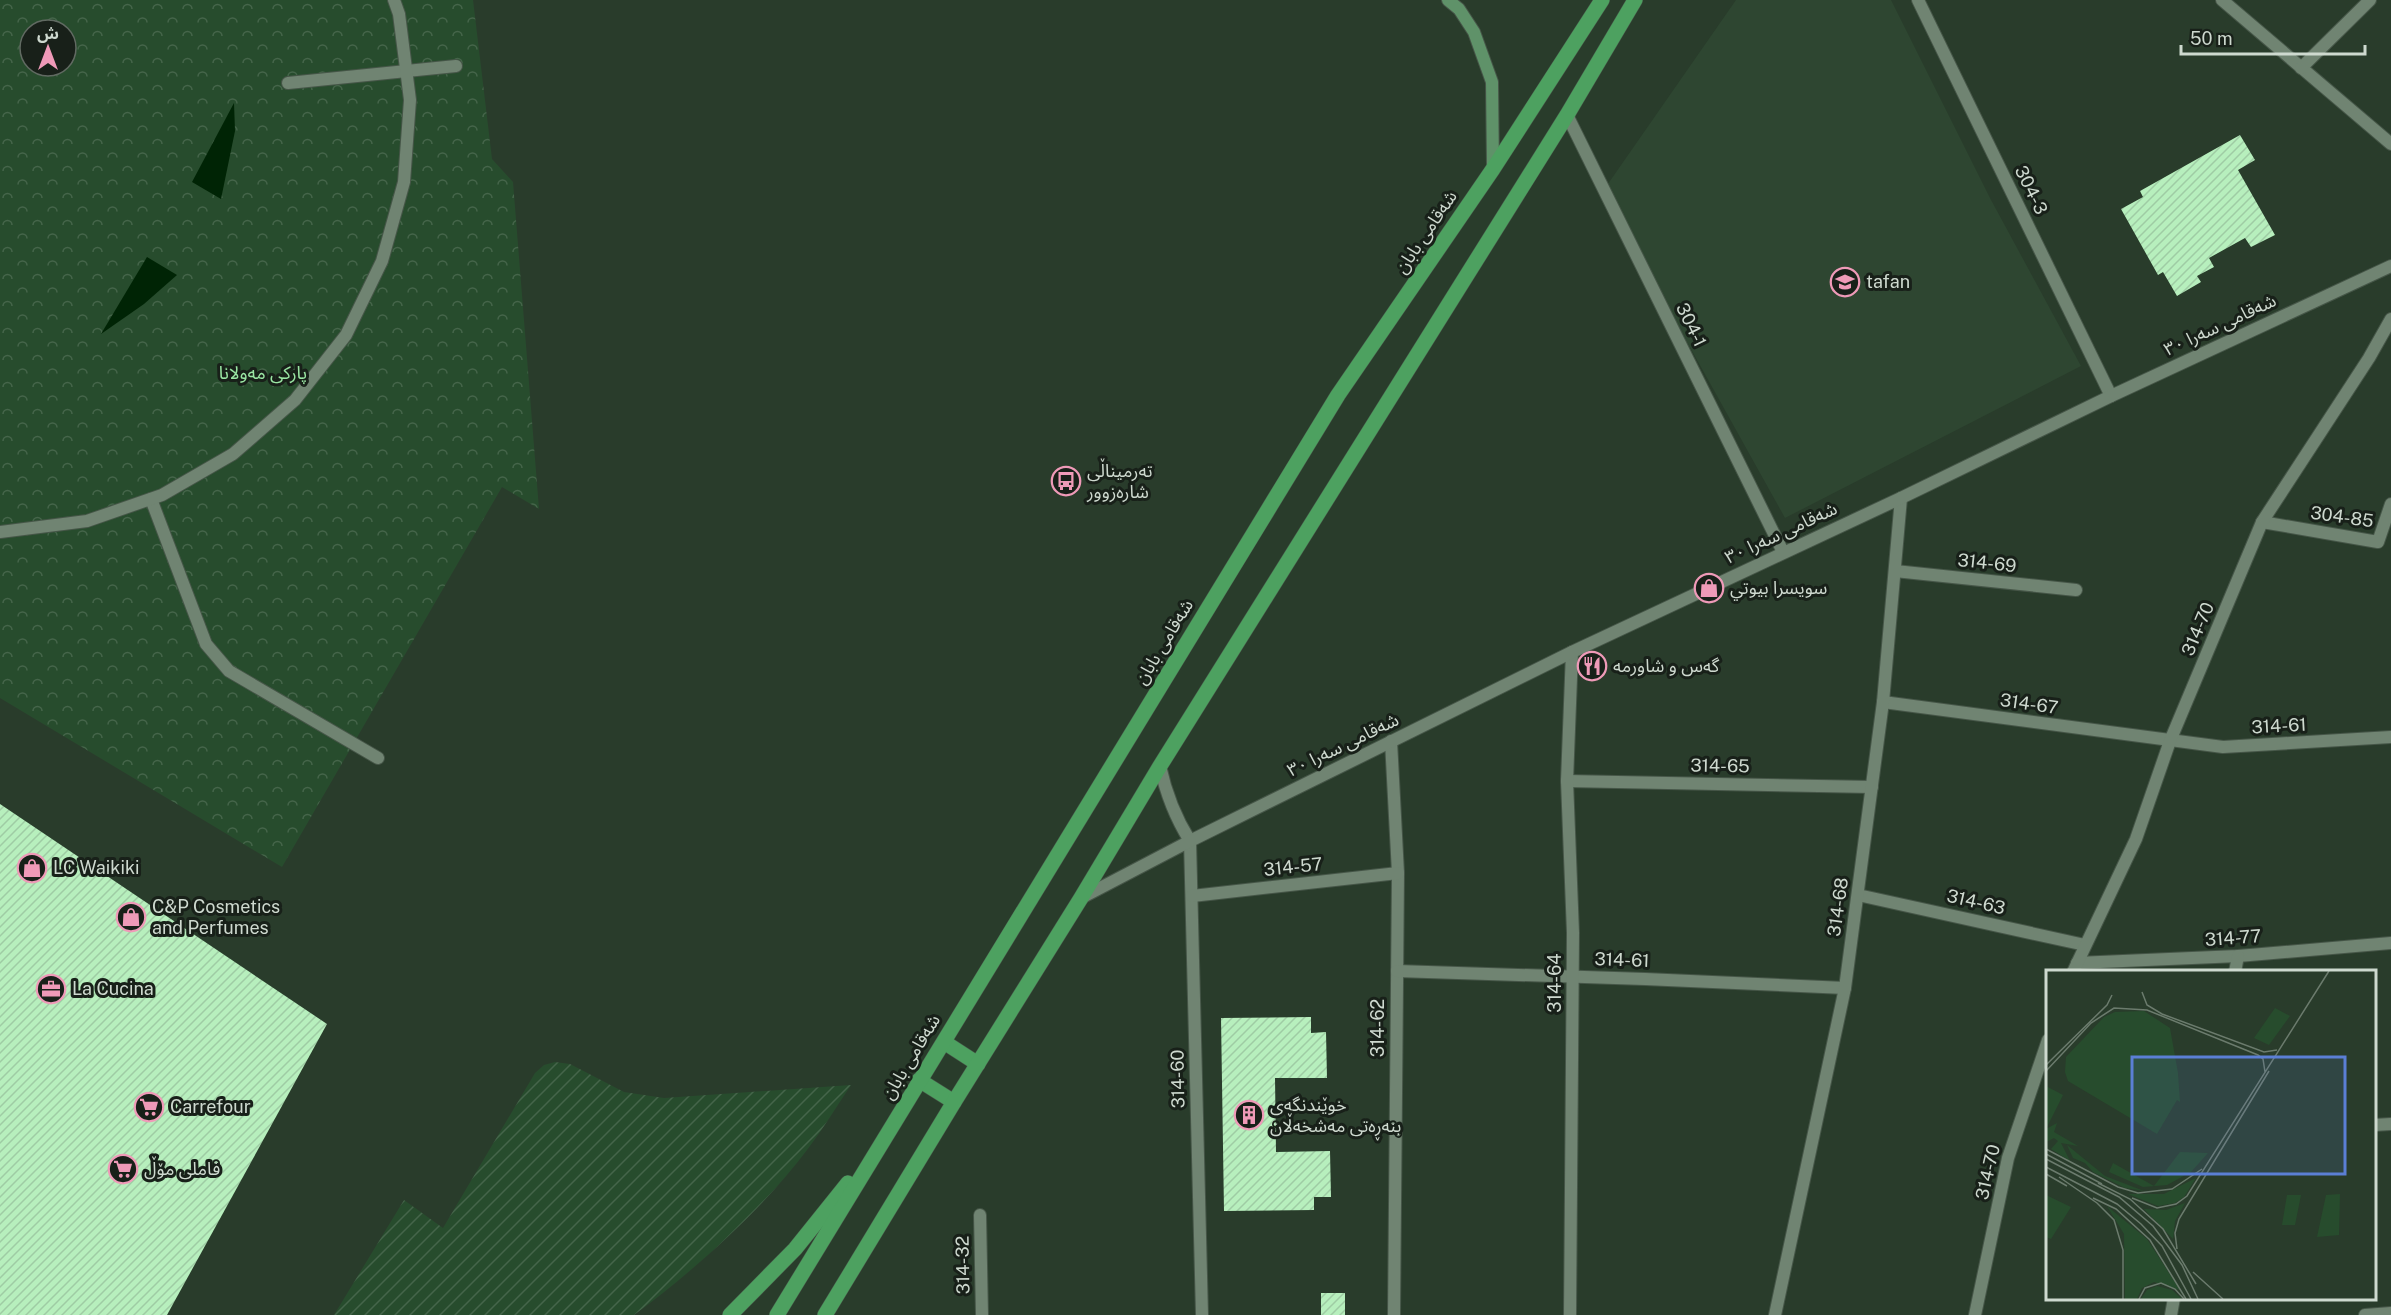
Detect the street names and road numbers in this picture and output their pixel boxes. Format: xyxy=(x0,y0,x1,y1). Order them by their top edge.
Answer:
street label: 304-3 xyxy=(2011,162,2052,218)
street label: شەقامی بابان xyxy=(1390,186,1462,278)
street label: شەقامی سەرا ٣٠ xyxy=(2160,289,2280,361)
street label: 304-1 xyxy=(1672,299,1711,350)
street label: شەقامی سەرا ٣٠ xyxy=(1721,497,1841,569)
street label: 304-85 xyxy=(2309,502,2375,531)
street label: 314-69 xyxy=(1957,549,2018,576)
street label: شەقامی بابان xyxy=(1130,595,1198,689)
street label: 314-70 xyxy=(2177,599,2218,659)
street label: 314-67 xyxy=(1999,689,2059,718)
street label: شەقامی سەرا ٣٠ xyxy=(1284,708,1402,782)
street label: 314-61 xyxy=(2251,714,2307,737)
street label: 314-65 xyxy=(1690,754,1750,777)
street label: 314-57 xyxy=(1262,853,1323,880)
street label: 314-68 xyxy=(1823,876,1852,938)
street label: 314-63 xyxy=(1945,885,2007,918)
street label: 314-77 xyxy=(2204,925,2262,950)
street label: 314-61 xyxy=(1594,948,1650,971)
street label: 314-64 xyxy=(1544,953,1565,1013)
street label: 314-62 xyxy=(1367,999,1388,1057)
street label: شەقامی بابان xyxy=(877,1010,945,1104)
street label: 314-60 xyxy=(1166,1049,1189,1109)
street label: 314-70 xyxy=(1971,1142,2004,1202)
street label: 314-32 xyxy=(951,1235,974,1295)

